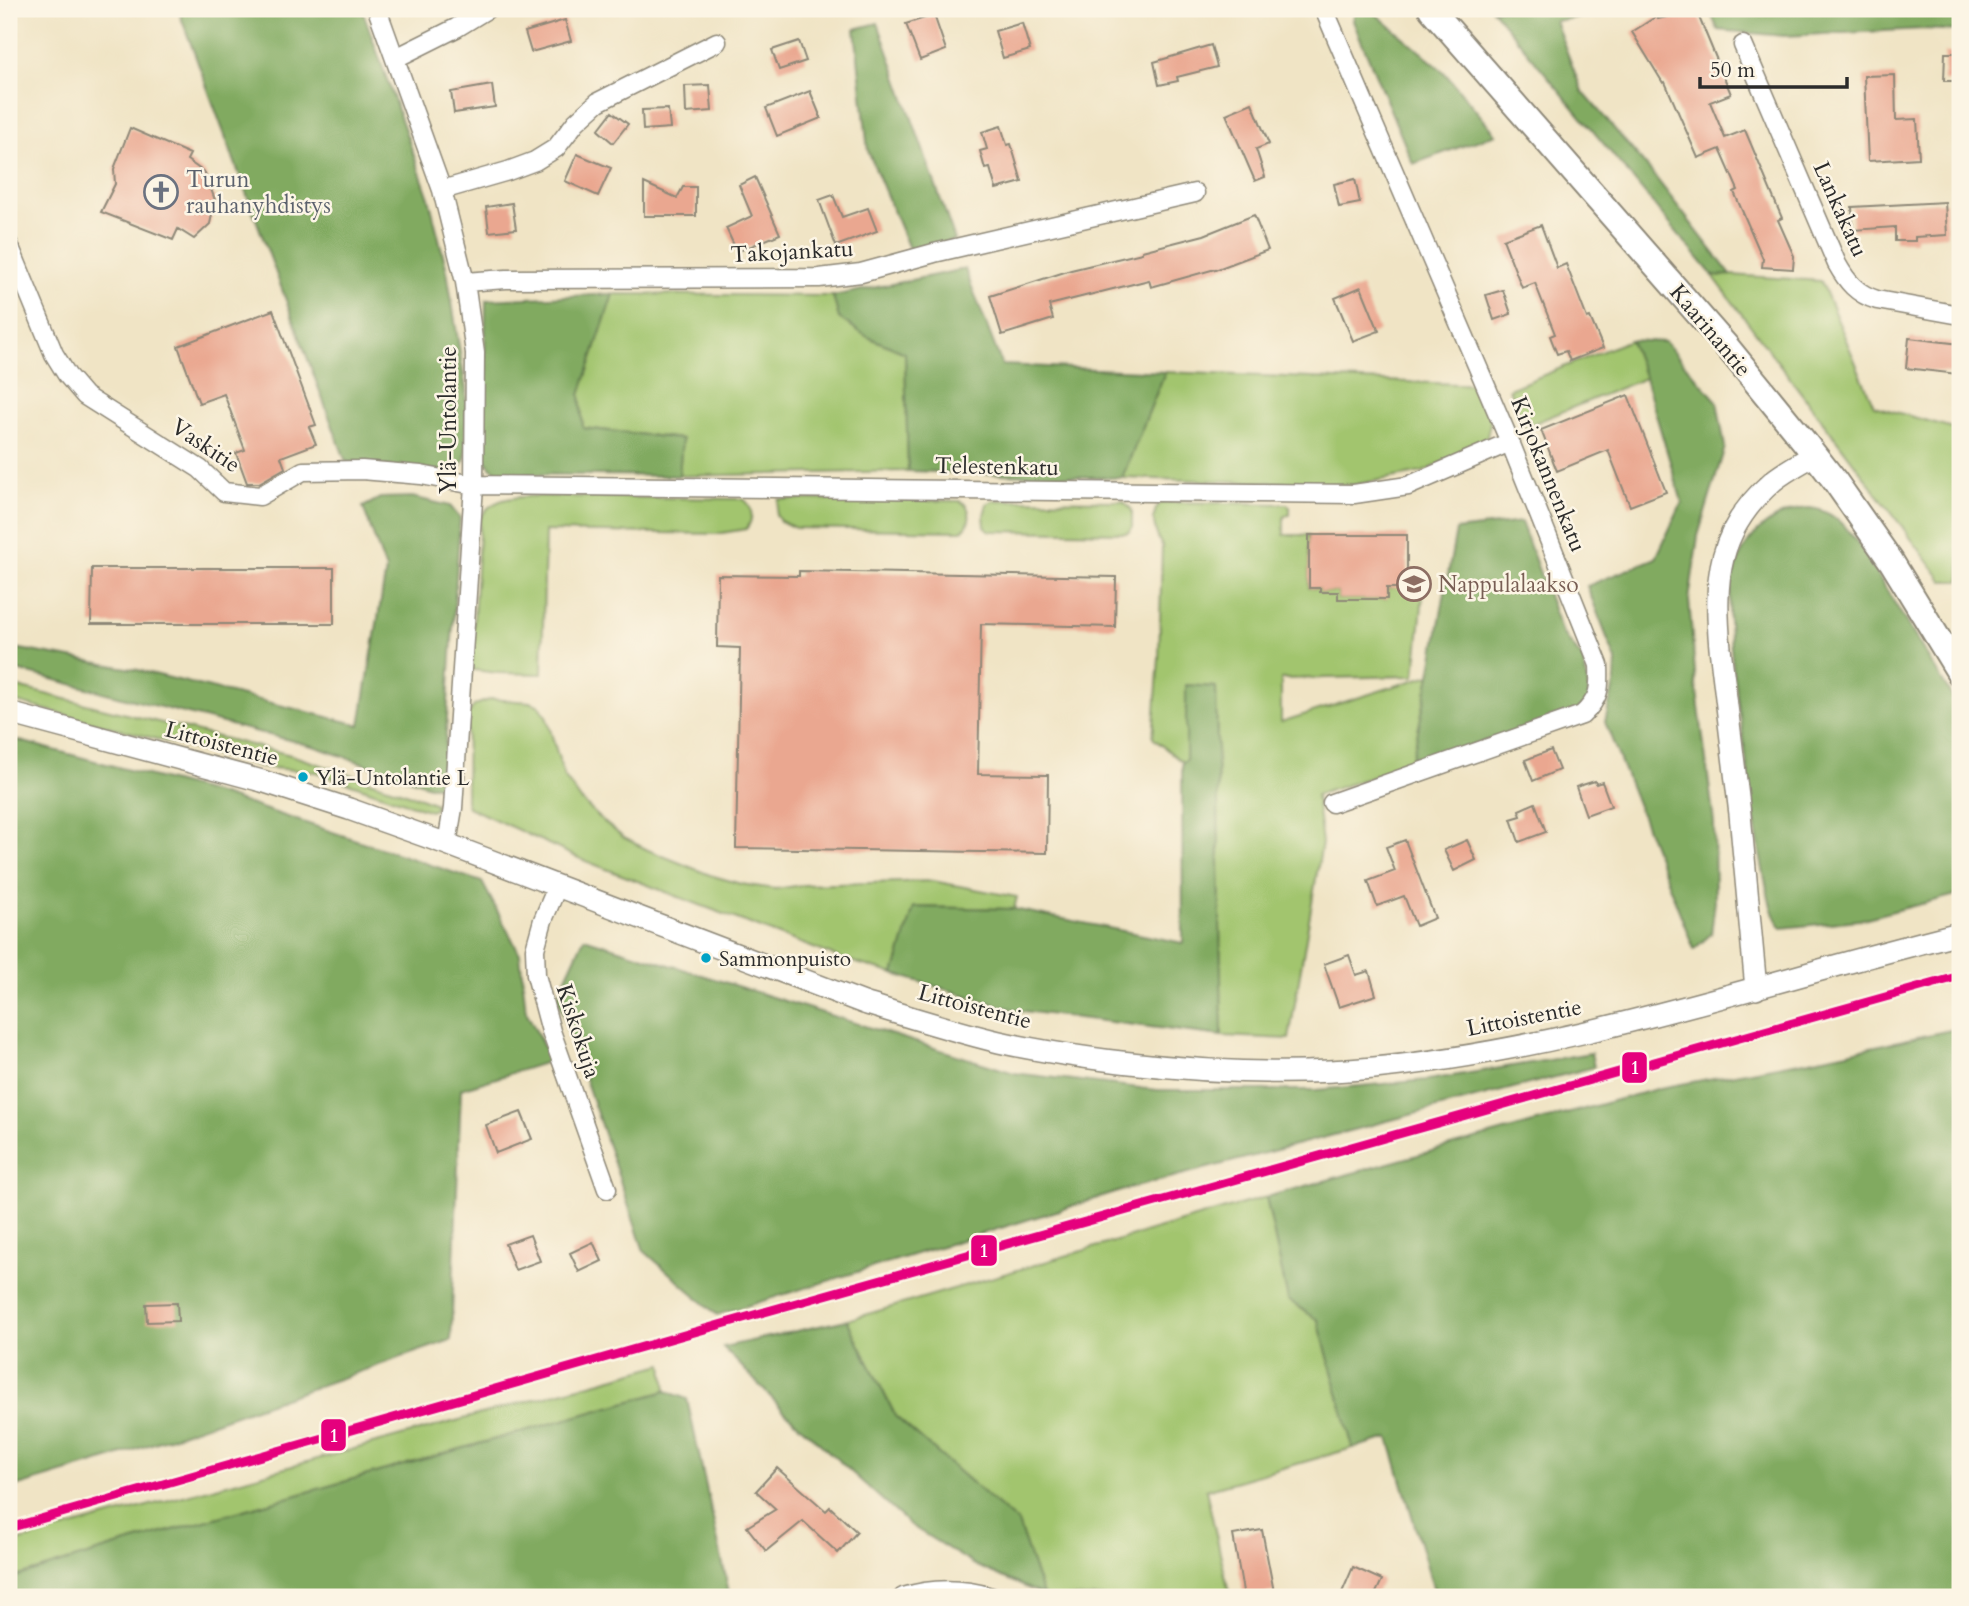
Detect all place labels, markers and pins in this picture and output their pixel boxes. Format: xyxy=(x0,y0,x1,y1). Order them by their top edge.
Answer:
place label: Turun rauhanyhdistys xyxy=(186,164,331,221)
church icon: Turun rauhanyhdistys xyxy=(142,173,180,211)
school or university icon: Nappulalaakso xyxy=(1395,565,1433,603)
place label: Nappulalaakso xyxy=(1438,569,1579,600)
place label: Ylä-Untolantie L xyxy=(316,764,470,793)
marker: Ylä-Untolantie L xyxy=(296,770,310,784)
place label: Sammonpuisto xyxy=(719,945,851,974)
marker: Sammonpuisto xyxy=(699,951,713,965)

